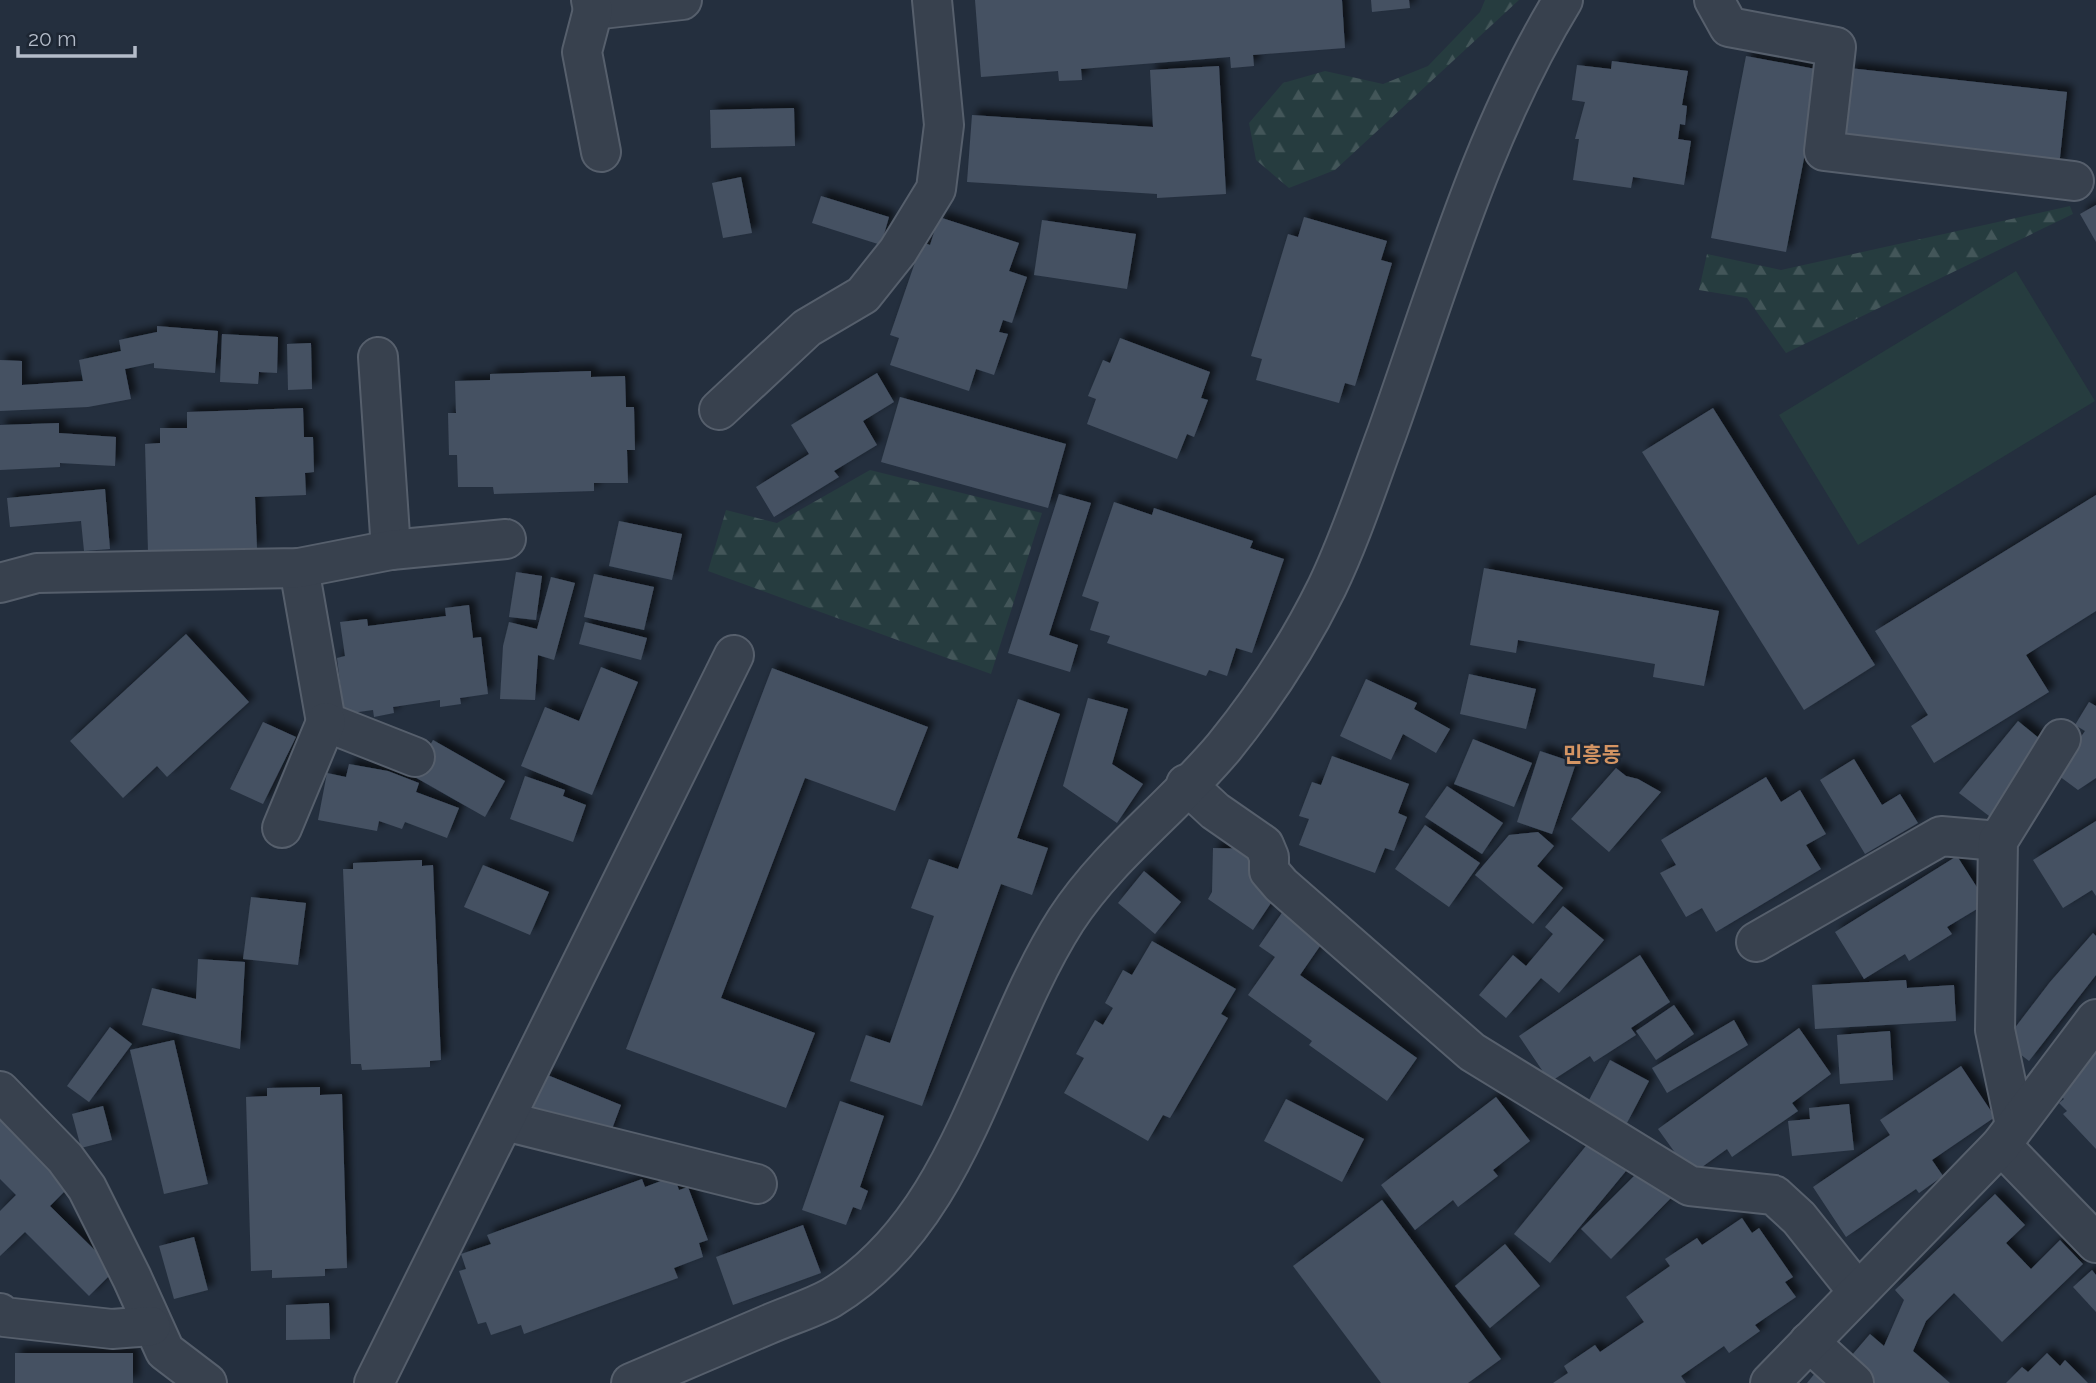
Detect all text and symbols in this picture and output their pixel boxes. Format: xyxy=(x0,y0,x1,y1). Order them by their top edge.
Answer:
scale bar xyxy=(18,14,135,58)
text: 20 m xyxy=(28,26,76,51)
district label: 민흥동 xyxy=(1563,742,1621,767)

